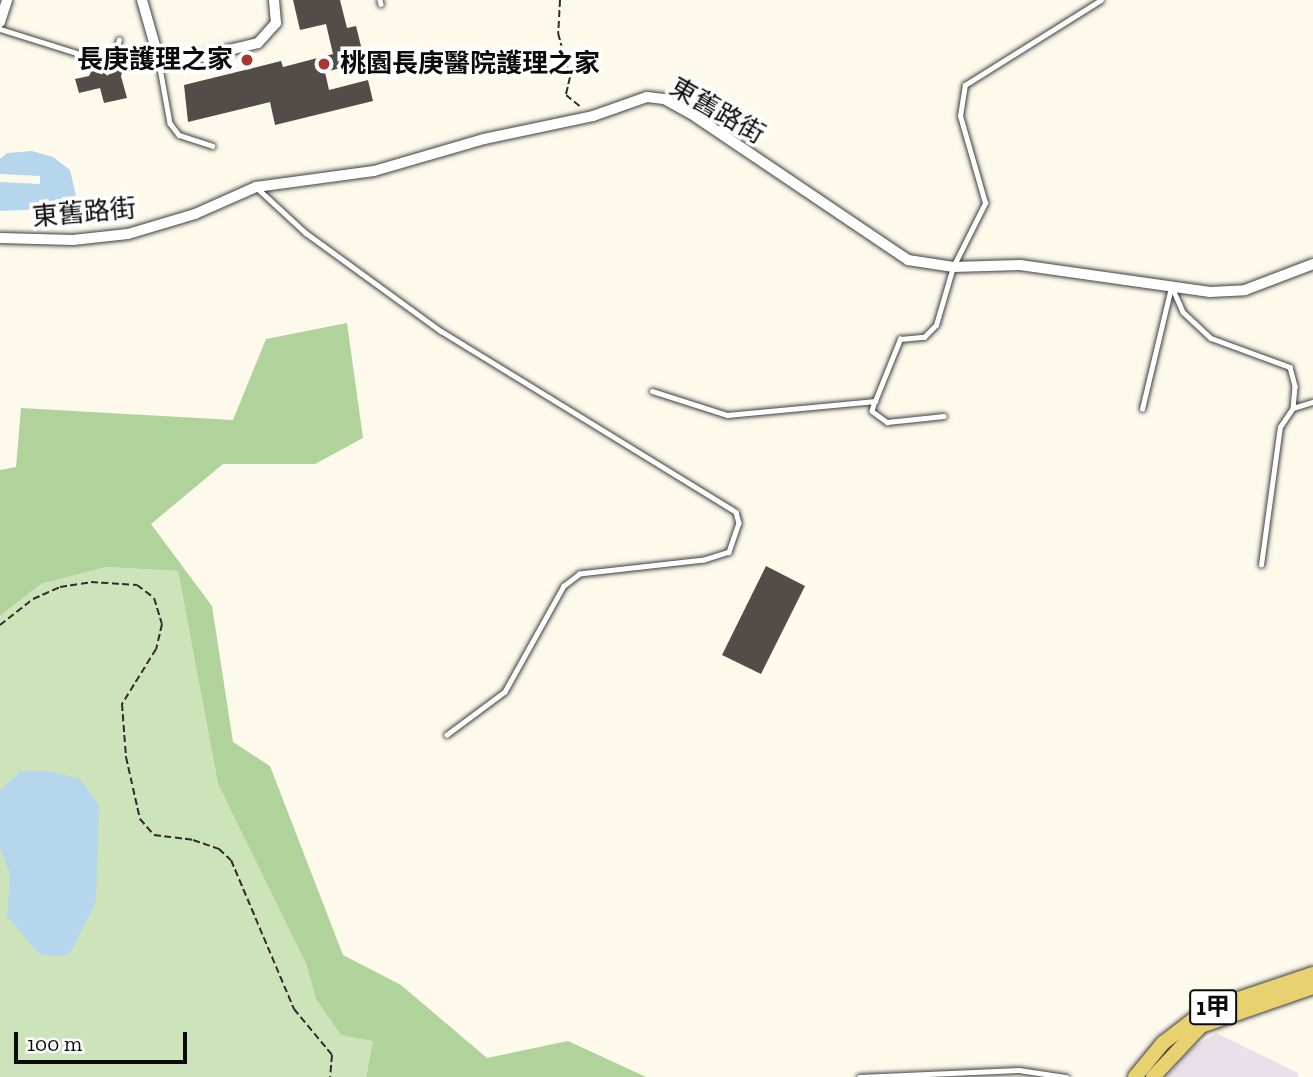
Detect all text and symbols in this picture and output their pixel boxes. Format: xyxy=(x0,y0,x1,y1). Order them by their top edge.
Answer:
place label: 長庚護理之家 xyxy=(77,44,233,76)
place label: 桃園長庚醫院護理之家 xyxy=(340,48,600,80)
marker: 長庚護理之家 xyxy=(239,52,255,68)
marker: 桃園長庚醫院護理之家 xyxy=(314,54,334,74)
street label: 東舊路街 xyxy=(664,71,770,151)
street label: 東舊路街 xyxy=(31,193,137,233)
road number: 1甲 xyxy=(1188,987,1238,1028)
scale bar xyxy=(18,1018,191,1062)
text: 100 m xyxy=(27,1031,82,1056)

